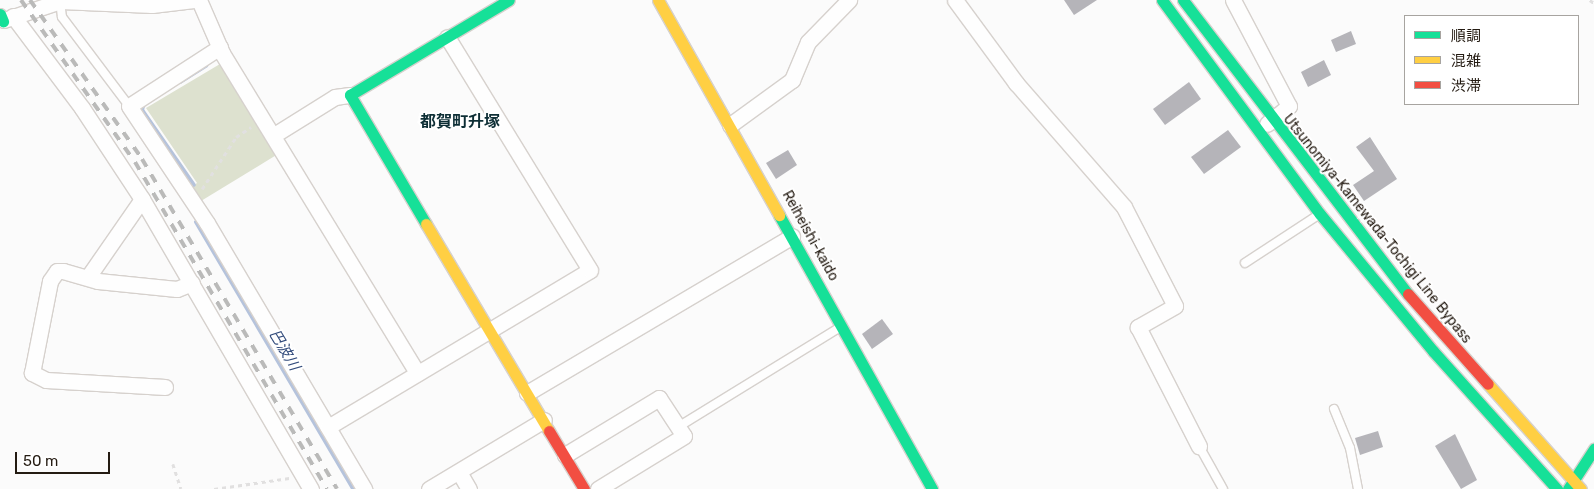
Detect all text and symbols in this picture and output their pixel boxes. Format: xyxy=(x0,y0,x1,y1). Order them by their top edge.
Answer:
legend xyxy=(1404,15,1579,105)
text: 順調 xyxy=(1451,27,1481,45)
text: 混雑 xyxy=(1451,52,1481,70)
text: 渋滞 xyxy=(1451,77,1481,95)
street label: Utsunomiya-Kamewada-Tochigi Line Bypass xyxy=(1279,111,1475,347)
district label: 都賀町升塚 xyxy=(420,112,500,132)
street label: Reiheishi-kaido xyxy=(778,188,842,284)
water label: 巴波川 xyxy=(265,326,303,374)
scale bar xyxy=(18,442,112,474)
text: 50 m xyxy=(23,452,58,470)

